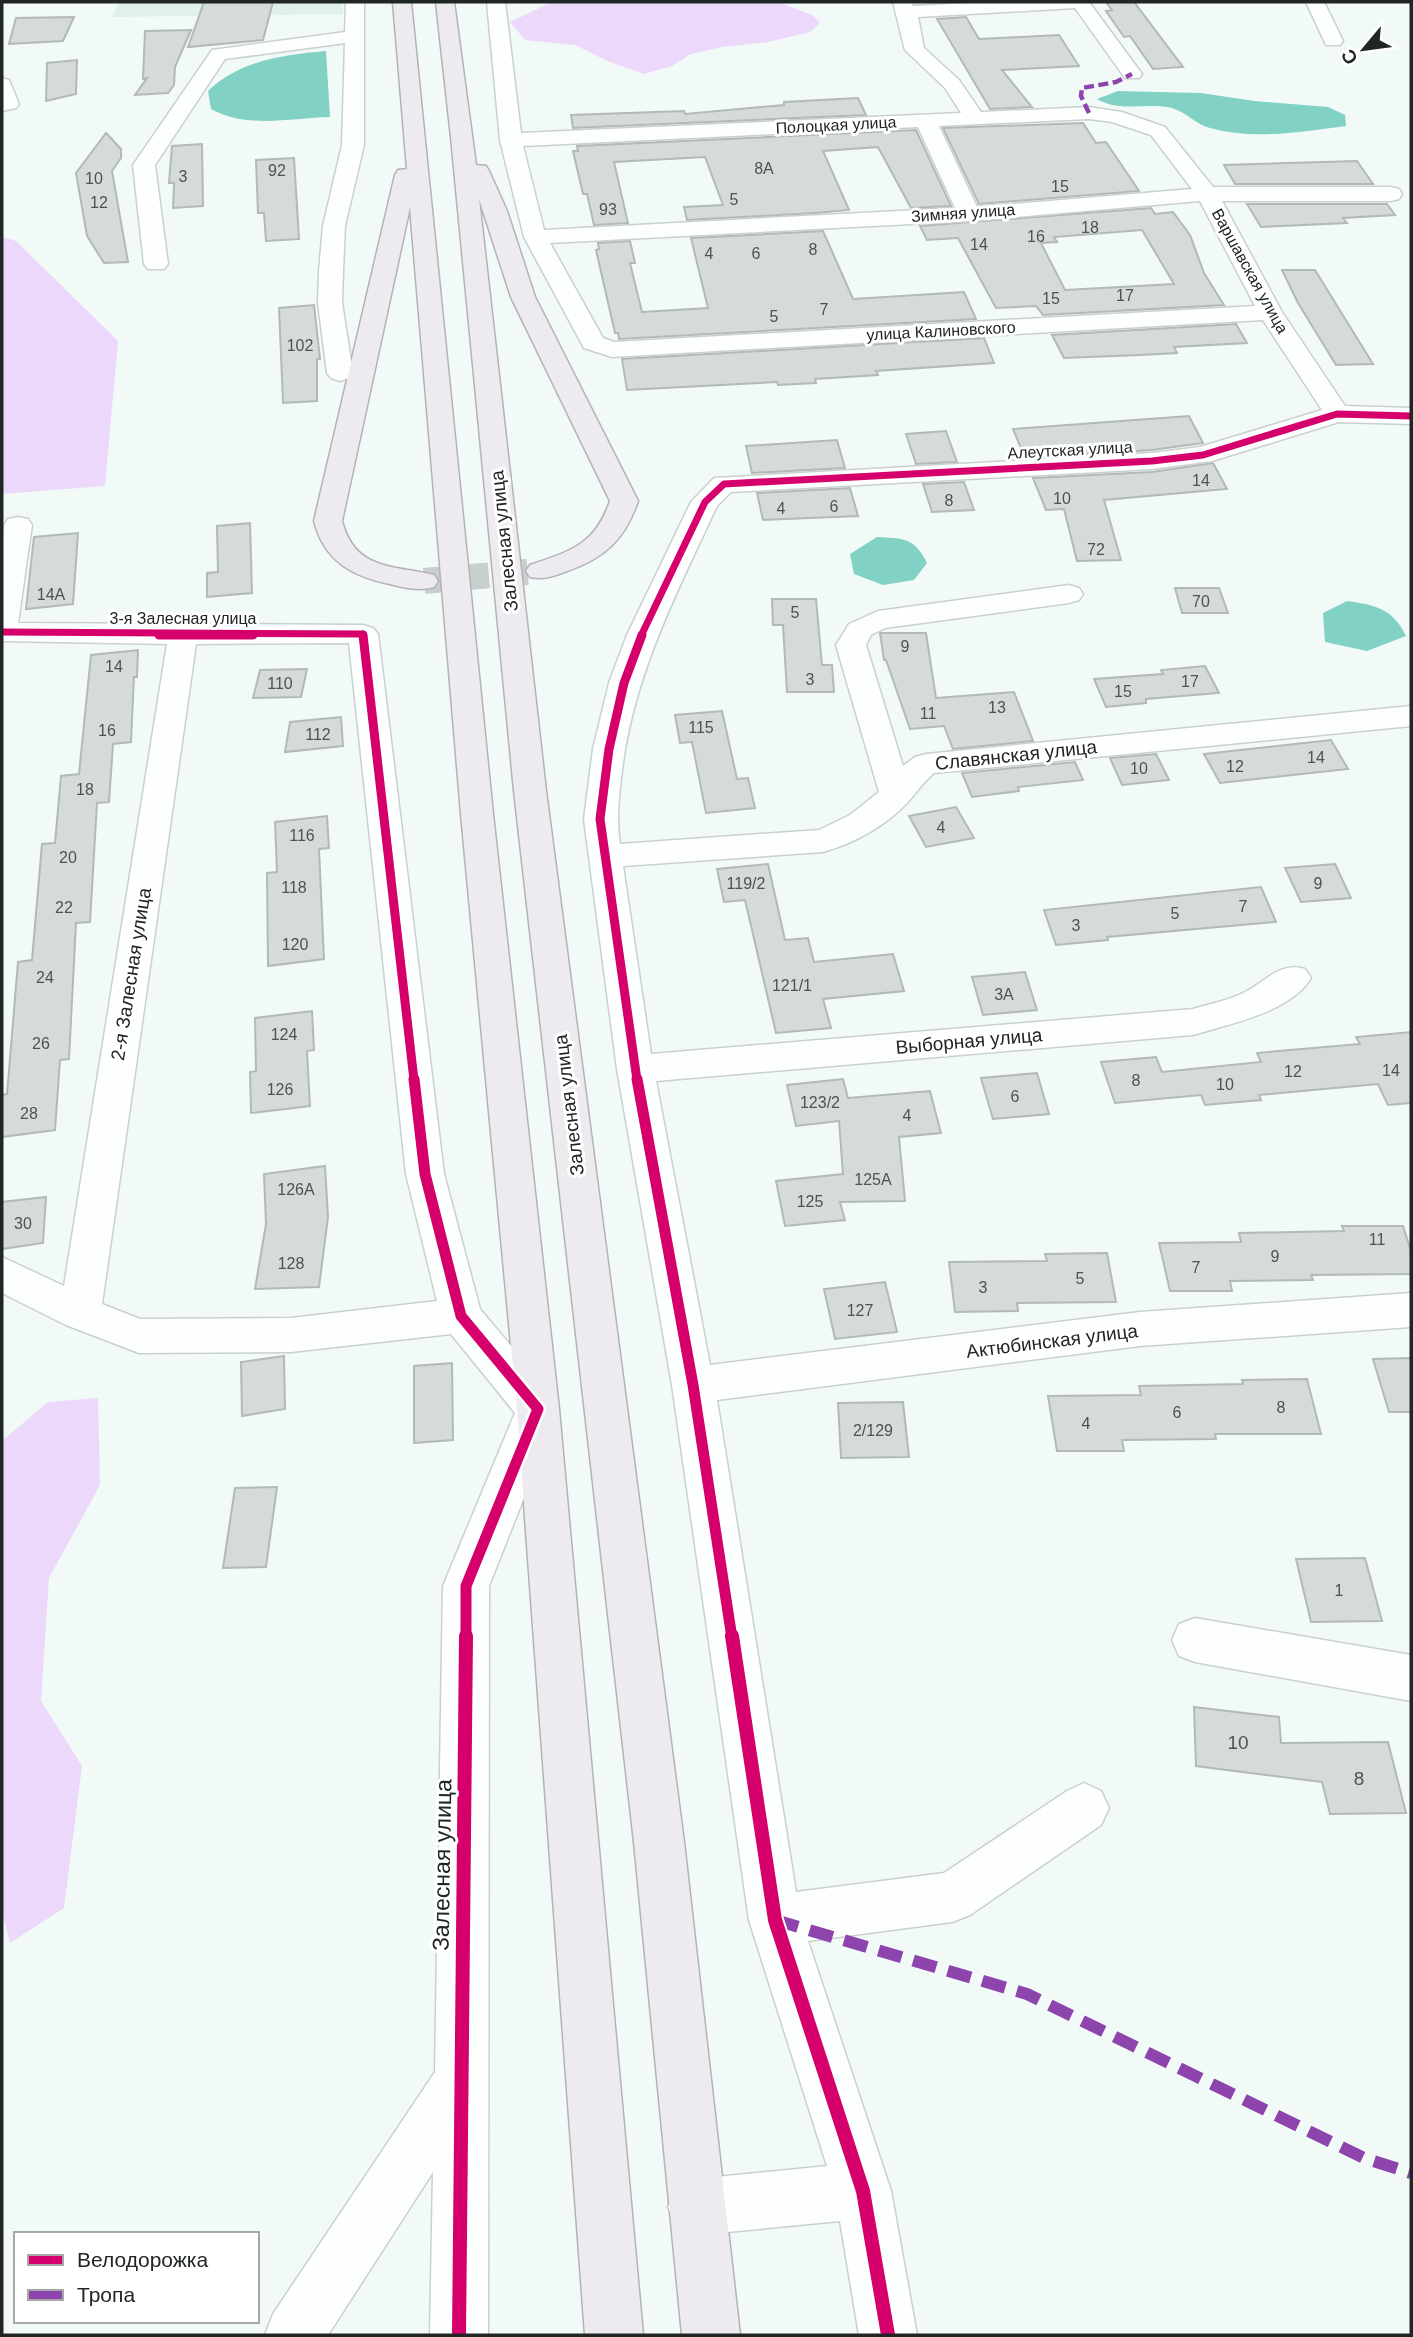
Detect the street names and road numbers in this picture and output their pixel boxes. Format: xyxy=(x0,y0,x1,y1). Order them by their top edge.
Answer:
street label: Полоцкая улица xyxy=(775,113,897,137)
street label: Зимняя улица xyxy=(910,201,1016,225)
street label: Варшавская улица xyxy=(1209,206,1291,336)
street label: улица Калиновского xyxy=(866,319,1016,343)
street label: Алеутская улица xyxy=(1007,438,1133,462)
street label: Залесная улица xyxy=(486,469,522,613)
street label: 3-я Залесная улица xyxy=(110,610,257,627)
street label: Славянская улица xyxy=(934,736,1098,774)
street label: 2-я Залесная улица xyxy=(107,886,155,1062)
street label: Выборная улица xyxy=(895,1024,1044,1058)
street label: Залесная улица xyxy=(550,1033,588,1177)
street label: Актюбинская улица xyxy=(965,1320,1139,1362)
street label: Залесная улица xyxy=(428,1779,457,1951)

